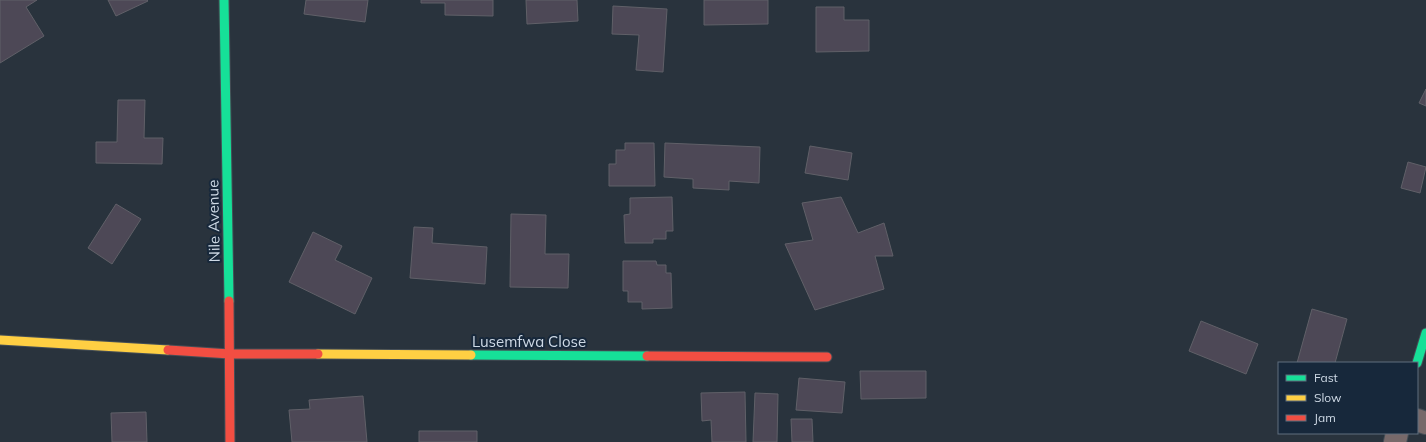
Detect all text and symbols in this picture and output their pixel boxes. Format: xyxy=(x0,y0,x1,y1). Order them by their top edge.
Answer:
street label: Nile Avenue xyxy=(203,180,224,263)
street label: Lusemfwa Close xyxy=(472,332,586,351)
legend xyxy=(1278,362,1418,434)
text: Fast xyxy=(1314,370,1338,385)
text: Slow xyxy=(1314,390,1342,405)
text: Jam xyxy=(1314,410,1336,425)

